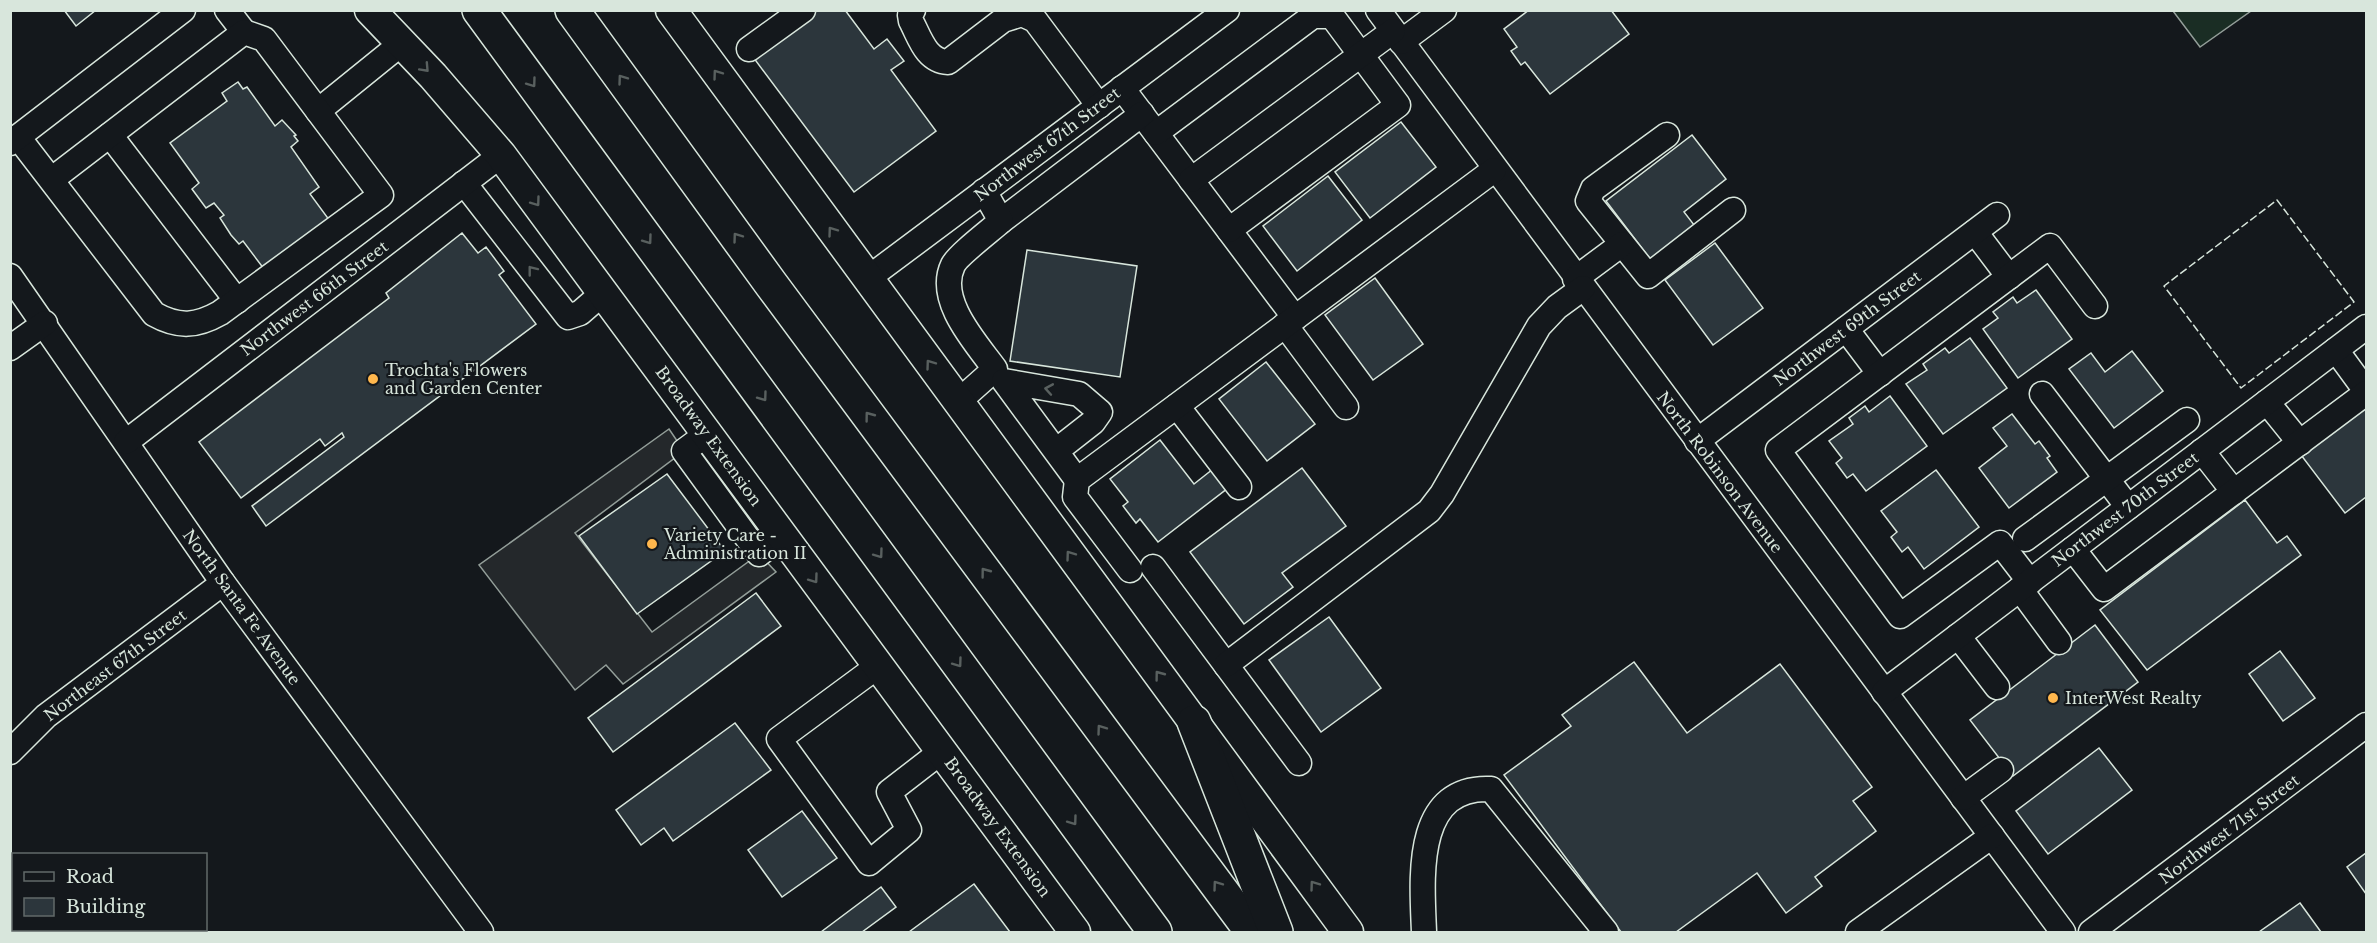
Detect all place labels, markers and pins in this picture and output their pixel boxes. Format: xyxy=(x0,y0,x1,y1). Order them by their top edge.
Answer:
place label: Trochta's Flowers and Garden Center xyxy=(385,360,542,398)
marker: Trochta's Flowers and Garden Center xyxy=(366,372,380,386)
place label: Variety Care - Administration II xyxy=(663,525,807,563)
marker: Variety Care - Administration II xyxy=(645,537,659,551)
place label: InterWest Realty xyxy=(2065,688,2202,708)
marker: InterWest Realty xyxy=(2046,691,2060,705)

